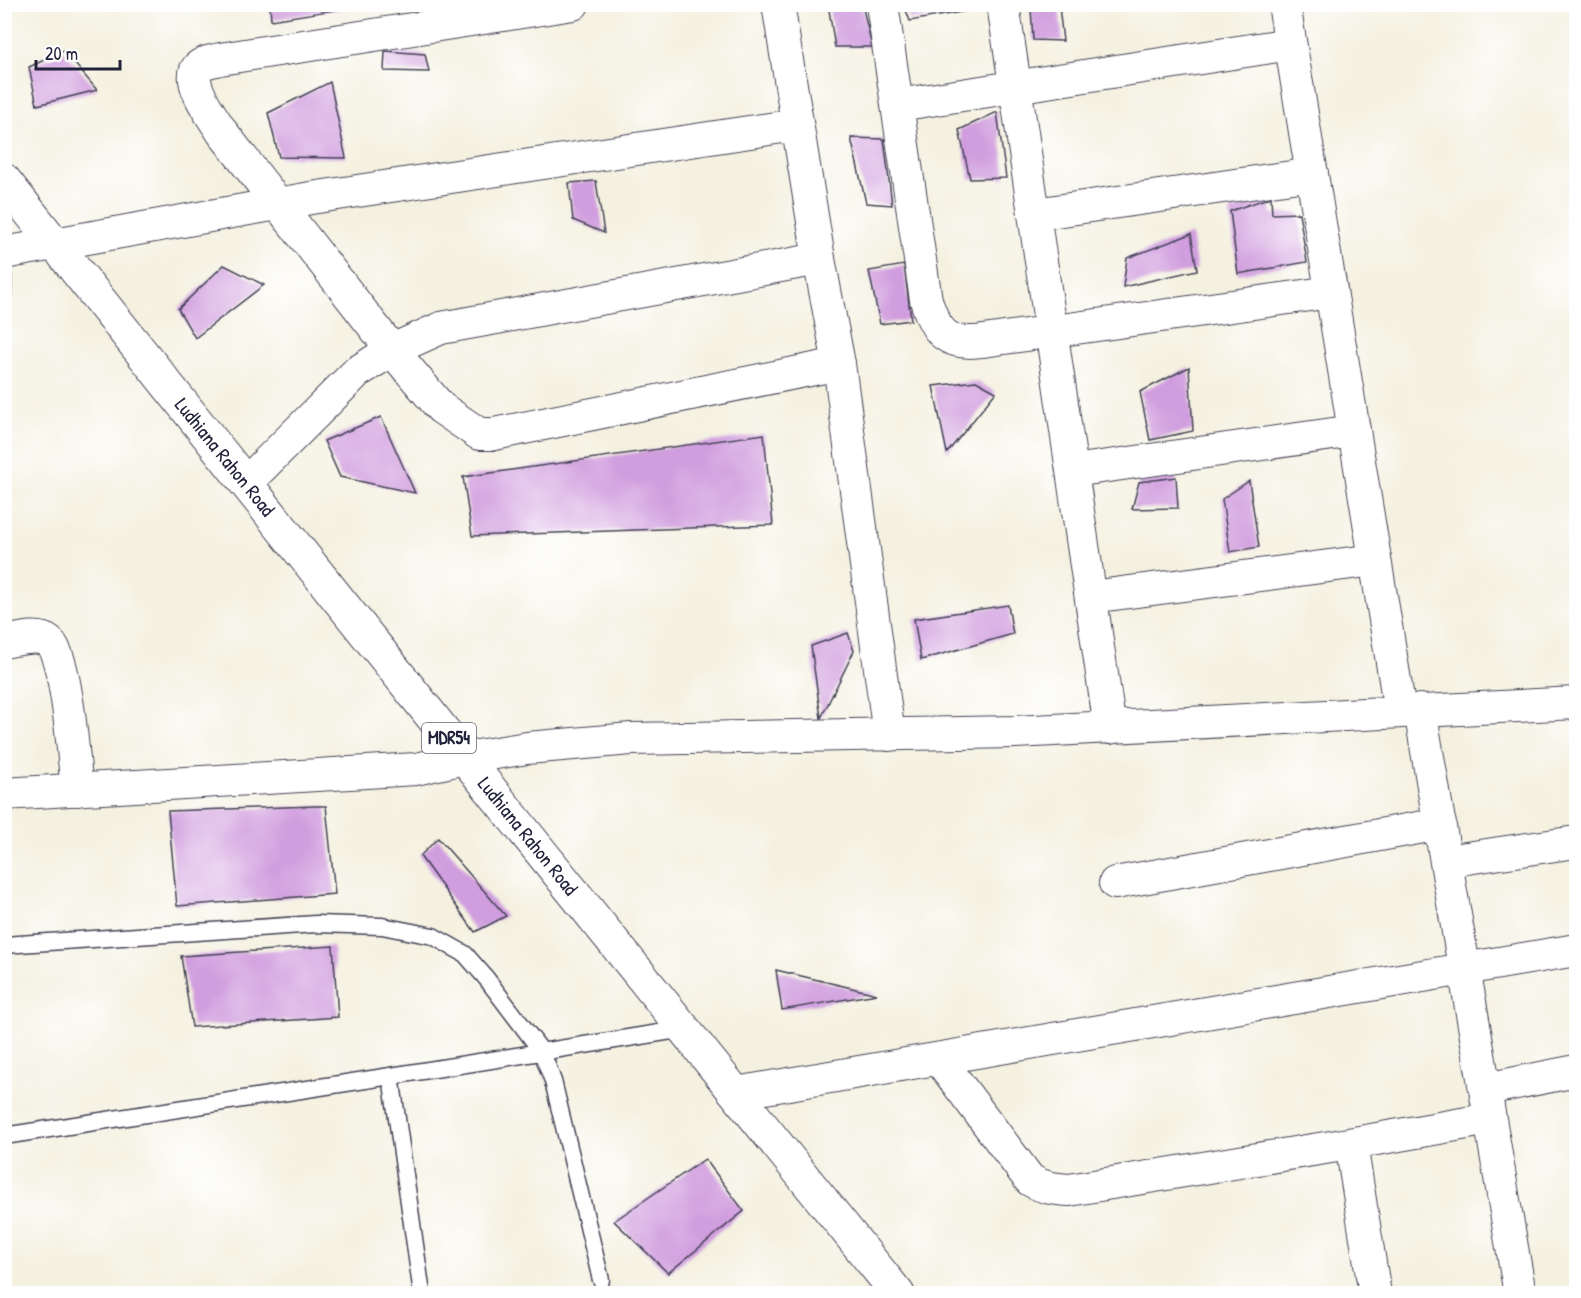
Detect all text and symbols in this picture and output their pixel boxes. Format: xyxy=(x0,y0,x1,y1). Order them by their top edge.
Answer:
scale bar xyxy=(36,33,120,71)
text: 20 m xyxy=(45,41,78,66)
street label: Ludhiana Rahon Road xyxy=(169,392,282,522)
road number: MDR54 xyxy=(422,723,476,753)
street label: Ludhiana Rahon Road xyxy=(472,771,585,901)

